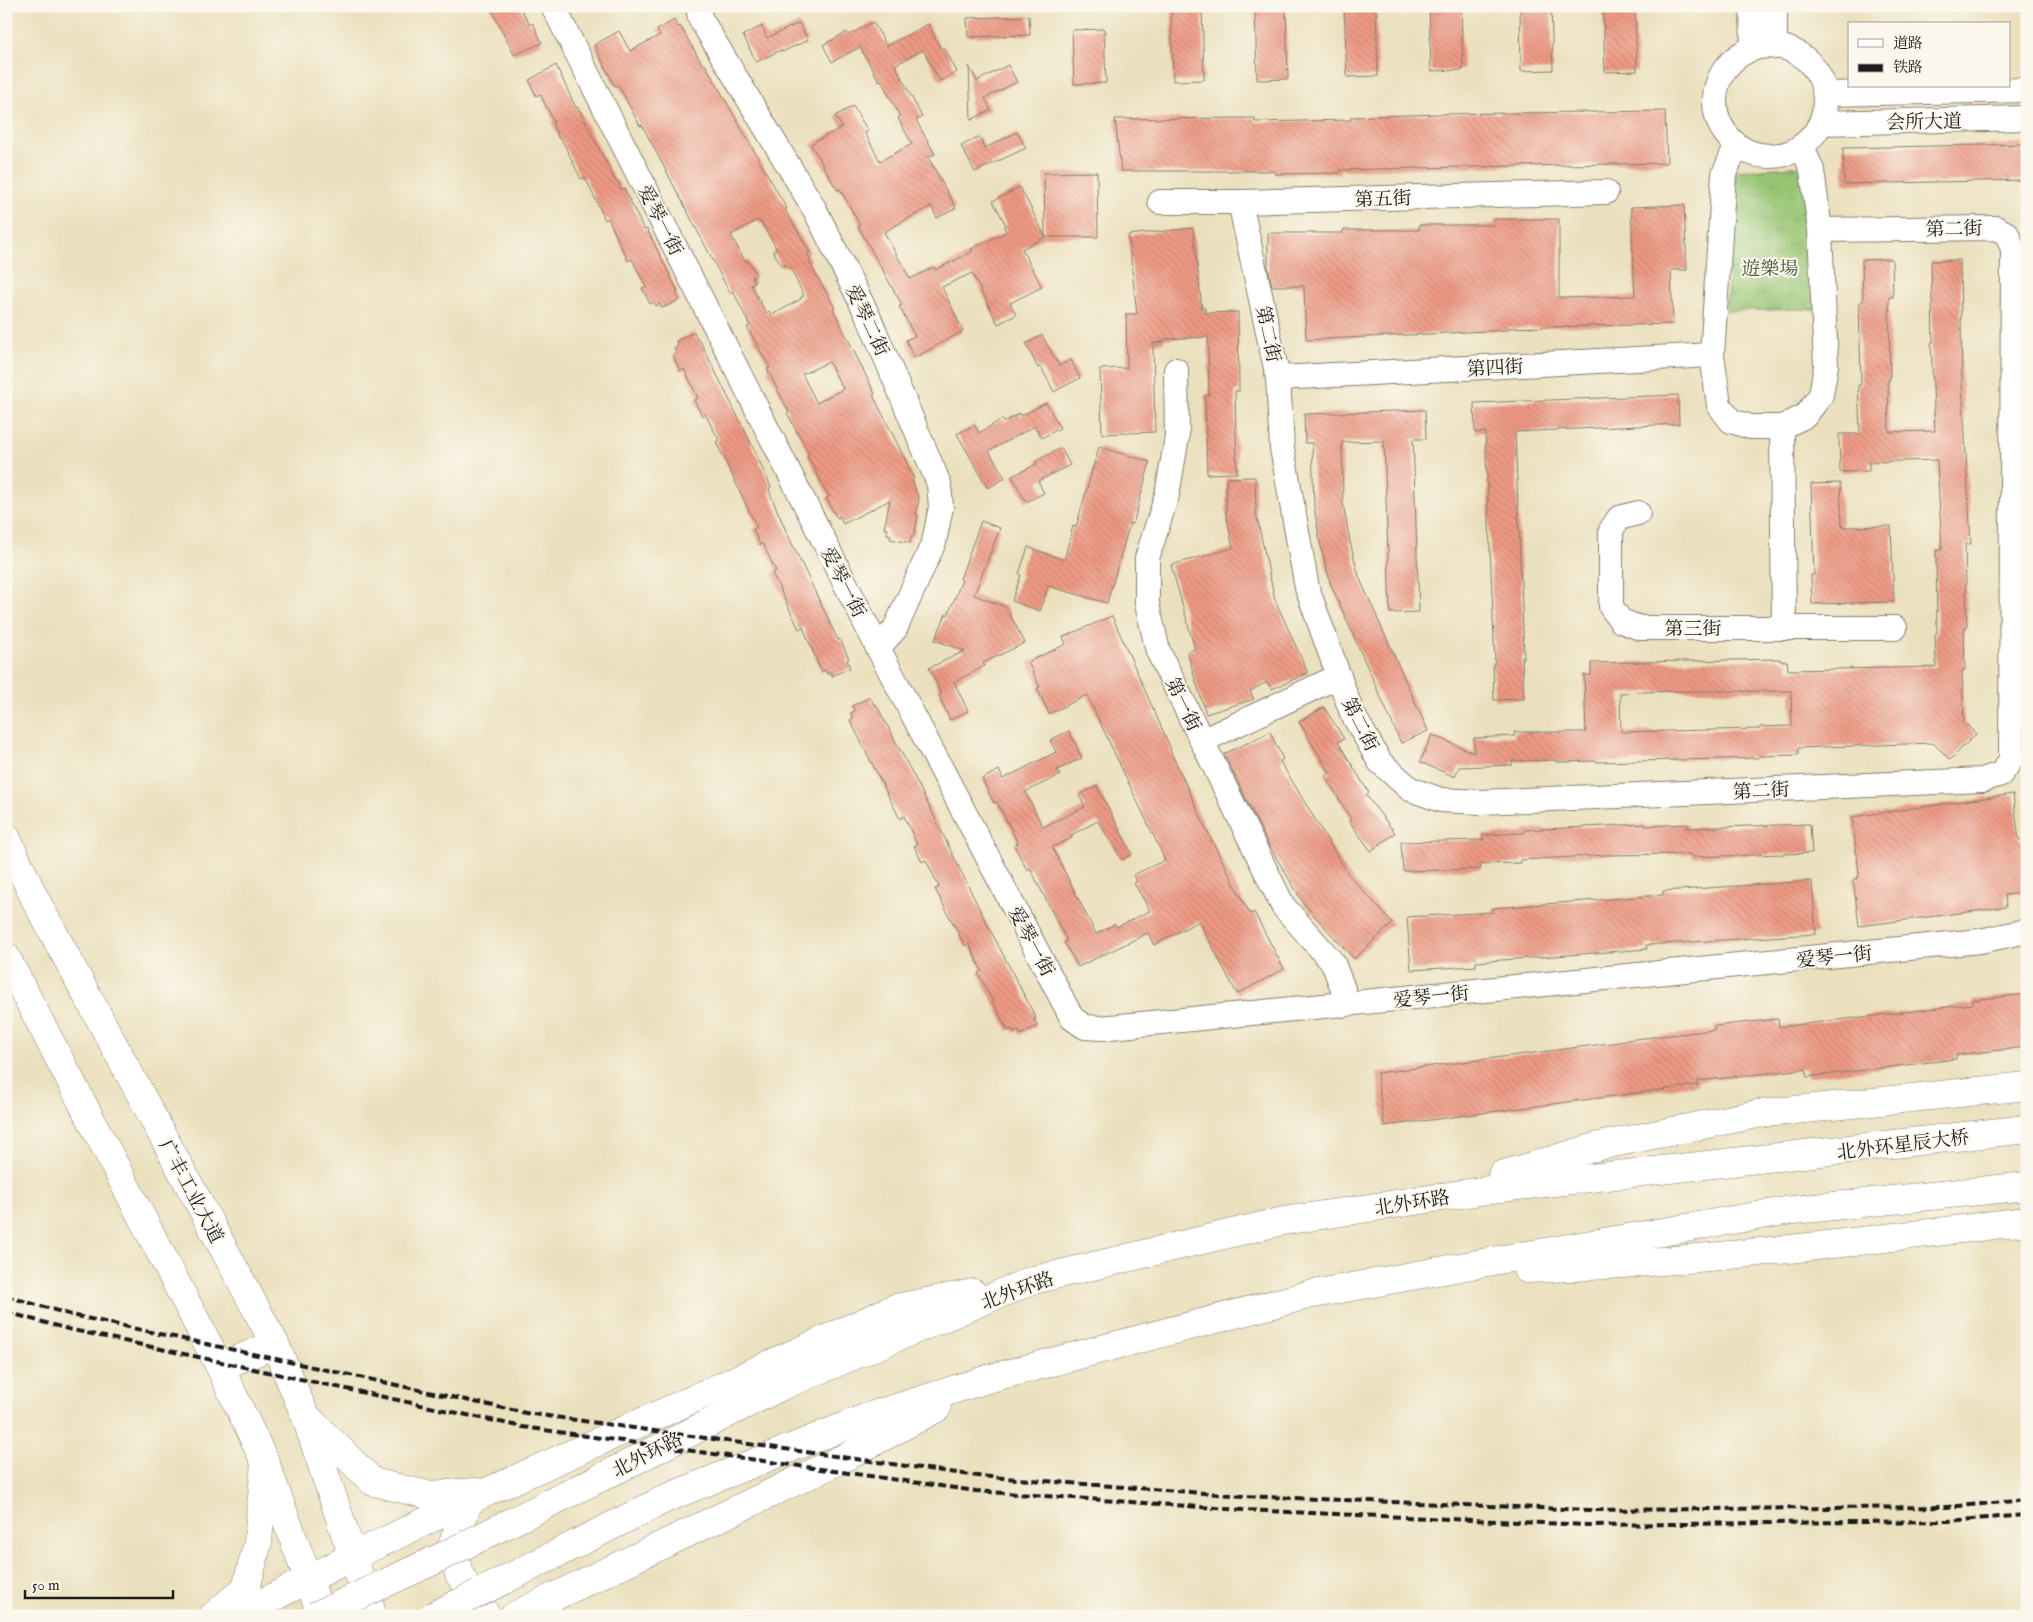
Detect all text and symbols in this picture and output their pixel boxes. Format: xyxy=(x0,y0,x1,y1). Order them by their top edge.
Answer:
legend xyxy=(1848,22,2010,88)
text: 道路 xyxy=(1893,34,1923,53)
text: 铁路 xyxy=(1893,58,1923,77)
street label: 会所大道 xyxy=(1886,110,1962,136)
street label: 爱琴一街 xyxy=(631,182,687,260)
street label: 第五街 xyxy=(1354,187,1412,213)
street label: 第二街 xyxy=(1925,218,1983,242)
park label: 遊樂場 xyxy=(1741,258,1799,282)
street label: 爱琴二街 xyxy=(839,281,893,360)
street label: 第二街 xyxy=(1249,304,1285,365)
street label: 第四街 xyxy=(1466,356,1524,382)
street label: 爱琴一街 xyxy=(814,544,870,622)
street label: 第三街 xyxy=(1664,618,1722,642)
street label: 第一街 xyxy=(1159,674,1205,736)
street label: 第二街 xyxy=(1336,694,1383,756)
street label: 第二街 xyxy=(1732,779,1790,805)
street label: 爱琴一街 xyxy=(1002,903,1059,981)
street label: 爱琴一街 xyxy=(1795,942,1873,974)
street label: 爱琴一街 xyxy=(1392,982,1470,1014)
street label: 北外环星辰大桥 xyxy=(1836,1126,1971,1166)
street label: 广丰工业大道 xyxy=(153,1136,228,1248)
street label: 北外环路 xyxy=(1373,1186,1452,1222)
street label: 北外环路 xyxy=(978,1268,1058,1316)
street label: 北外环路 xyxy=(609,1428,687,1484)
scale bar xyxy=(25,1567,172,1599)
text: 50 m xyxy=(32,1576,60,1595)

